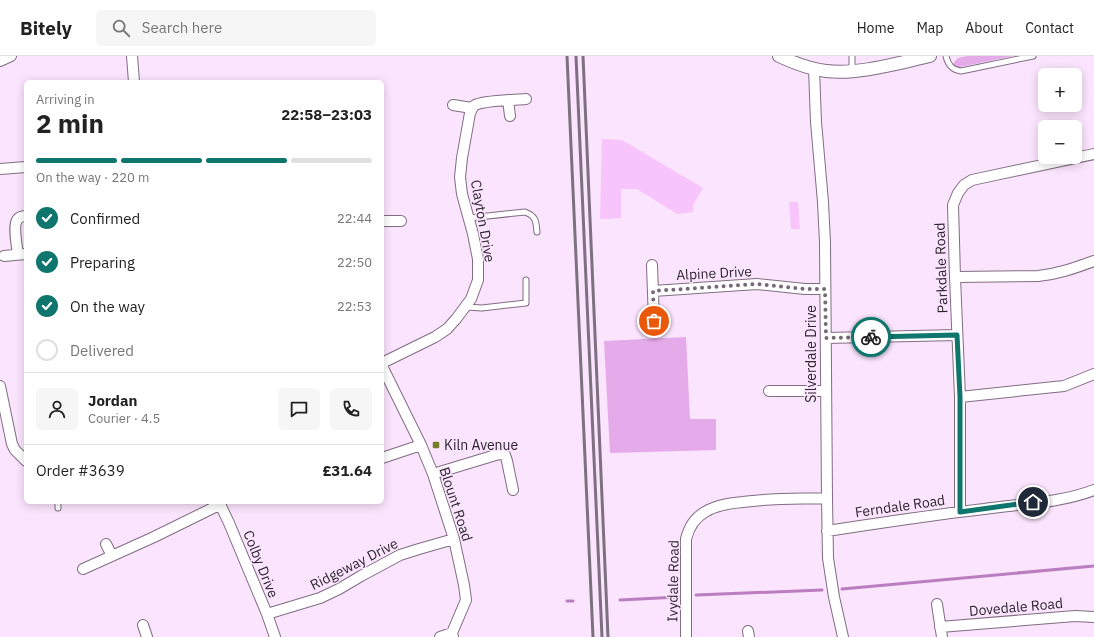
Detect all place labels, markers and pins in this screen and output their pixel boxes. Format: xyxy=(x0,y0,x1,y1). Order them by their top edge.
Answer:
pin xyxy=(637,304,671,338)
place label: Kiln Avenue xyxy=(444,436,518,454)
marker: Kiln Avenue xyxy=(431,440,441,450)
pin xyxy=(1016,485,1050,519)

